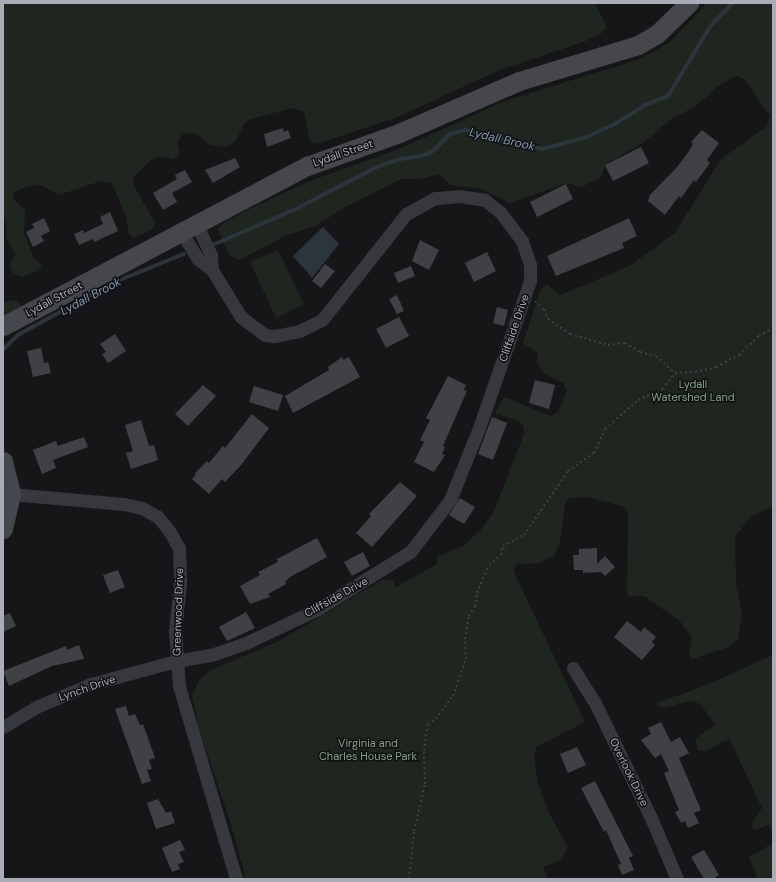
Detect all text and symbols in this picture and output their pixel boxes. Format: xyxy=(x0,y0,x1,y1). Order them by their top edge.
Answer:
water label: Lydall Brook xyxy=(468,125,536,155)
street label: Lydall Street xyxy=(311,137,375,169)
water label: Lydall Brook xyxy=(58,275,124,319)
street label: Lydall Street xyxy=(23,278,85,320)
street label: Cliffside Drive xyxy=(496,293,532,363)
park label: Lydall Watershed Land xyxy=(651,378,735,404)
street label: Greenwood Drive xyxy=(170,568,186,656)
street label: Cliffside Drive xyxy=(302,574,370,620)
street label: Lynch Drive xyxy=(57,672,117,704)
street label: Overlook Drive xyxy=(607,736,651,808)
park label: Virginia and Charles House Park xyxy=(319,737,417,763)

